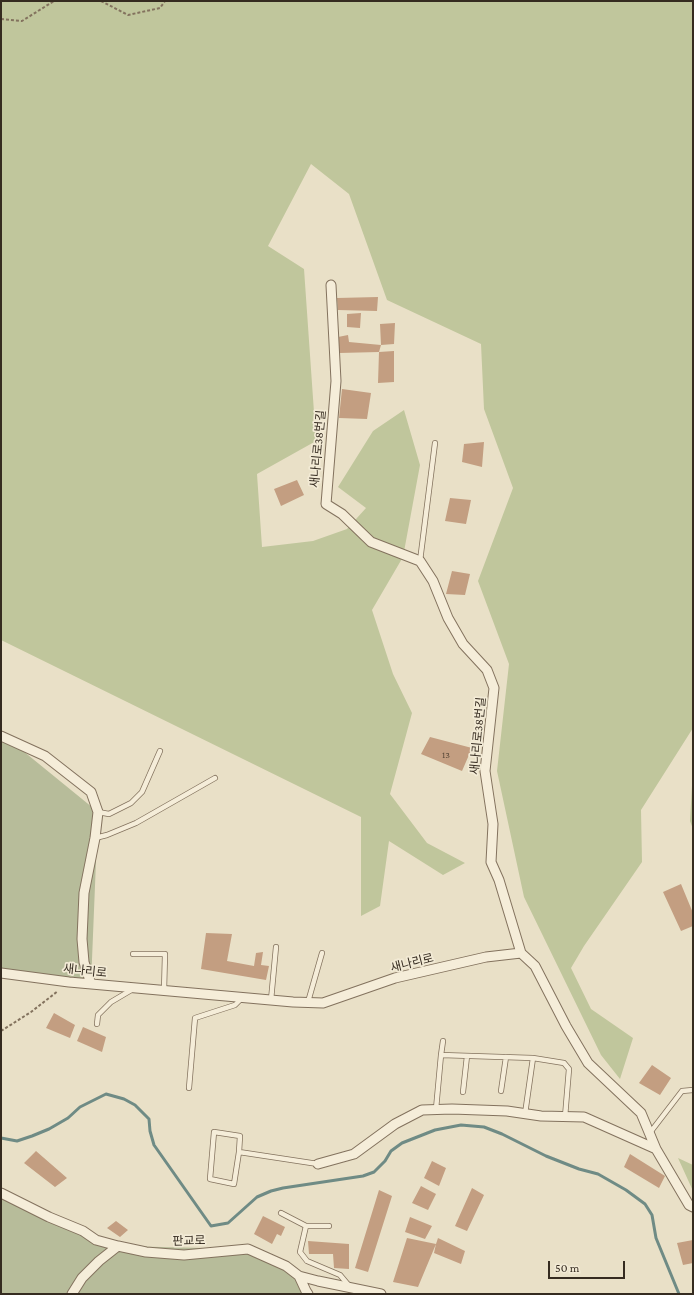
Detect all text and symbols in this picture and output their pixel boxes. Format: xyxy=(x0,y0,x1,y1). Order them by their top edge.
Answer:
street label: 새나리로38번길 xyxy=(307,409,329,489)
street label: 새나리로38번길 xyxy=(467,696,489,776)
house number: 13 xyxy=(442,749,450,761)
street label: 새나리로 xyxy=(389,951,435,975)
street label: 새나리로 xyxy=(62,962,108,980)
street label: 판교로 xyxy=(172,1234,206,1248)
scale bar xyxy=(550,1253,627,1279)
text: 50 m xyxy=(555,1261,579,1275)

